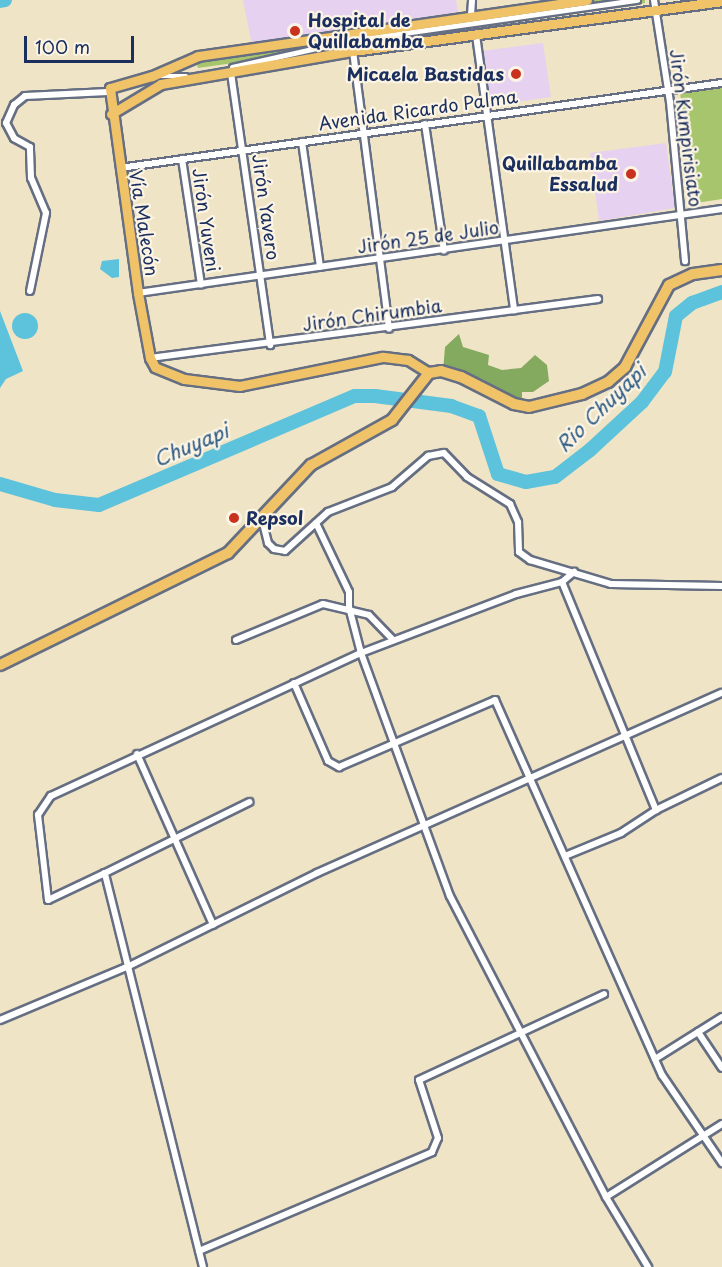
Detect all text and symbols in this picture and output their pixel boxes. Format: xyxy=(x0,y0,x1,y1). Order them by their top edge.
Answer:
place label: Hospital de Quillabamba xyxy=(308,10,424,52)
marker: Hospital de Quillabamba xyxy=(286,22,304,40)
scale bar xyxy=(27,24,136,62)
text: 100 m xyxy=(35,33,90,60)
street label: Jirón Kumpirisiato xyxy=(666,48,706,208)
place label: Micaela Bastidas xyxy=(346,63,504,85)
marker: Micaela Bastidas xyxy=(509,67,523,81)
street label: Avenida Ricardo Palma xyxy=(317,85,519,135)
street label: Jirón Yavero xyxy=(248,152,284,262)
place label: Quillabamba Essalud xyxy=(502,153,618,195)
marker: Quillabamba Essalud xyxy=(622,165,640,183)
street label: Jirón Yuveni xyxy=(188,167,224,273)
street label: Vía Malecón xyxy=(125,169,163,277)
street label: Jirón 25 de Julio xyxy=(354,216,502,258)
street label: Jirón Chirumbia xyxy=(301,295,443,335)
water label: Rio Chuyapi xyxy=(551,359,651,457)
water label: Chuyapi xyxy=(150,419,232,471)
place label: Repsol xyxy=(246,507,303,529)
marker: Repsol xyxy=(227,511,241,525)

